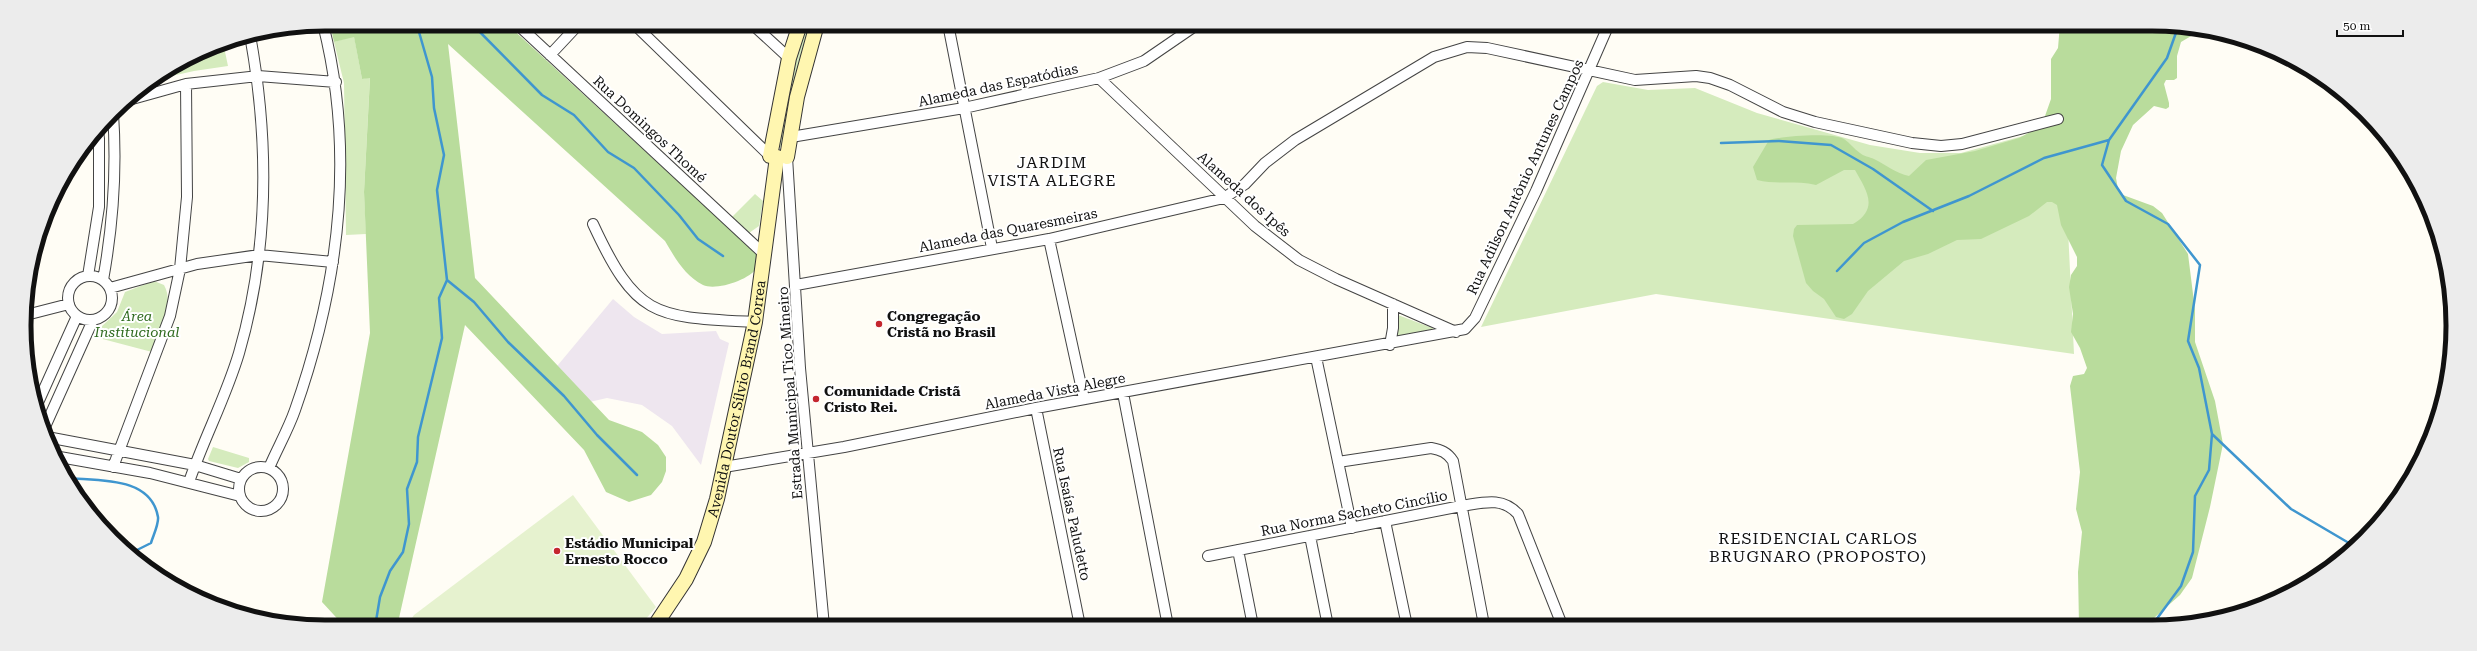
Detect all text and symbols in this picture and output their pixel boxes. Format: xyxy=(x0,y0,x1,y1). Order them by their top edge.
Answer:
scale bar xyxy=(2337,12,2403,38)
text: 50 m xyxy=(2343,19,2370,33)
street label: Rua Adilson Antônio Antunes Campos xyxy=(1463,57,1587,297)
street label: Alameda das Espatódias xyxy=(917,60,1080,110)
street label: Rua Domingos Thomé xyxy=(590,72,710,186)
street label: Alameda dos Ipês xyxy=(1194,148,1294,240)
district label: JARDIM VISTA ALEGRE xyxy=(987,153,1117,190)
street label: Alameda das Quaresmeiras xyxy=(917,205,1099,255)
street label: Avenida Doutor Sílvio Brand Correa xyxy=(704,279,769,519)
street label: Estrada Municipal Tico Mineiro xyxy=(775,286,805,500)
park label: Área Institucional xyxy=(93,308,180,340)
place label: Congregação Cristã no Brasil xyxy=(887,308,996,340)
marker: Congregação Cristã no Brasil xyxy=(874,319,884,329)
street label: Alameda Vista Alegre xyxy=(983,369,1127,412)
place label: Comunidade Cristã Cristo Rei. xyxy=(824,383,961,415)
marker: Comunidade Cristã Cristo Rei. xyxy=(811,394,821,404)
street label: Rua Isaías Paludetto xyxy=(1050,446,1094,582)
street label: Rua Norma Sacheto Cincílio xyxy=(1259,487,1449,539)
district label: RESIDENCIAL CARLOS BRUGNARO (PROPOSTO) xyxy=(1709,529,1927,566)
place label: Estádio Municipal Ernesto Rocco xyxy=(565,535,694,567)
marker: Estádio Municipal Ernesto Rocco xyxy=(552,546,562,556)

